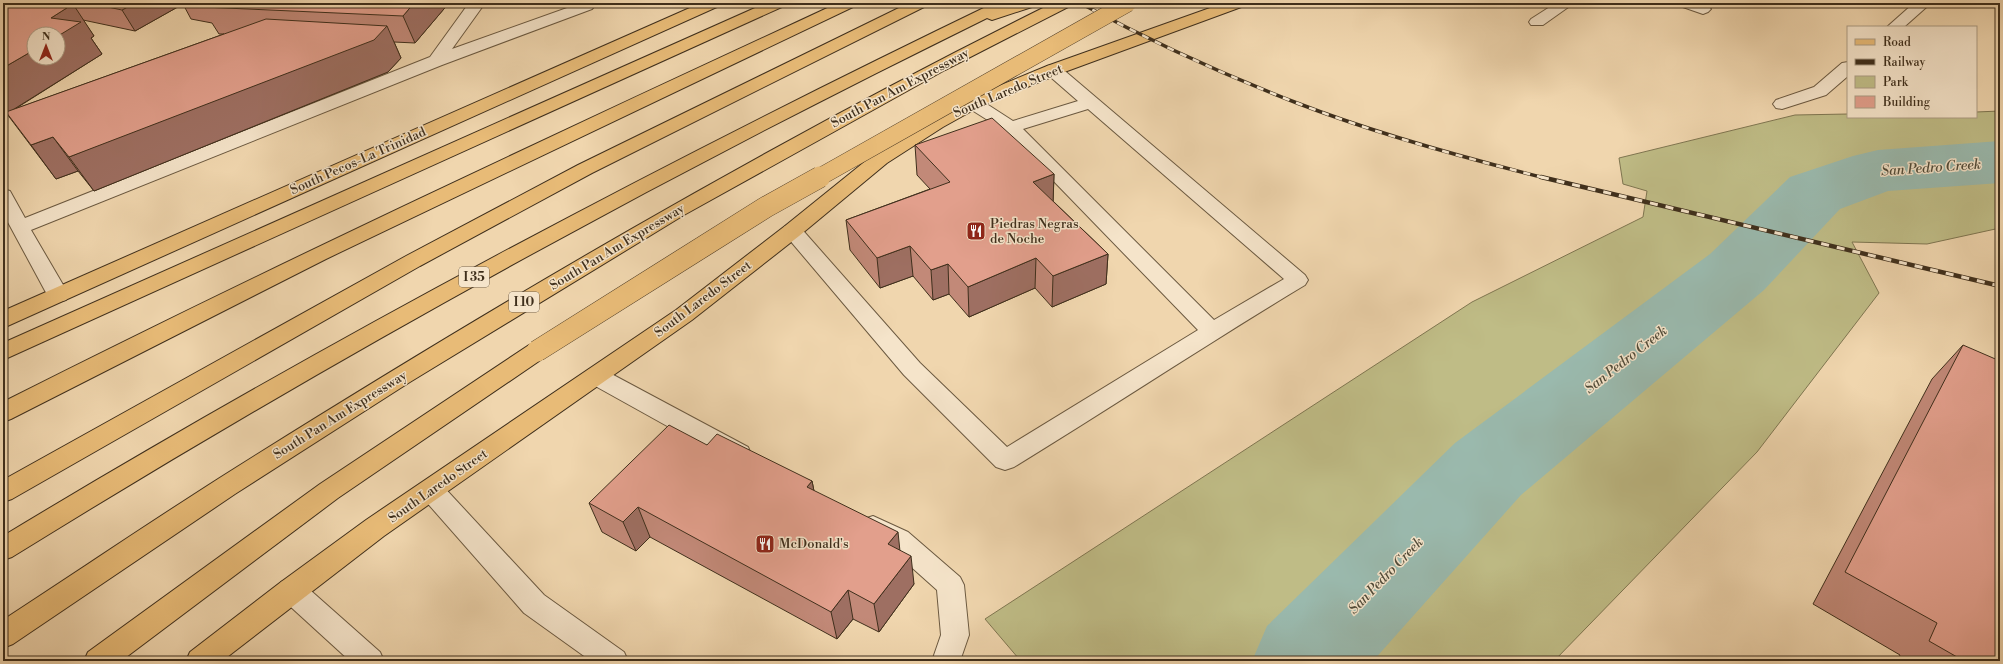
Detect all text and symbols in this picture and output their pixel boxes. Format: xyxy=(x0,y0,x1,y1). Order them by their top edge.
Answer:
north arrow xyxy=(26,26,66,66)
legend xyxy=(1847,26,1977,118)
text: N xyxy=(42,30,51,44)
text: Road xyxy=(1883,35,1911,50)
street label: South Pan Am Expressway xyxy=(828,44,972,131)
text: Railway xyxy=(1883,55,1925,70)
street label: South Laredo Street xyxy=(951,61,1065,121)
text: Park xyxy=(1883,75,1909,90)
text: Building xyxy=(1882,95,1931,110)
street label: South Pecos-La Trinidad xyxy=(288,124,429,198)
water label: San Pedro Creek xyxy=(1880,156,1982,180)
street label: South Pan Am Expressway xyxy=(547,200,688,294)
place label: Piedras Negras de Noche xyxy=(990,216,1079,247)
restaurant icon: Piedras Negras de Noche xyxy=(965,220,987,242)
street label: South Laredo Street xyxy=(651,257,755,341)
road number: I 35 xyxy=(459,267,489,287)
road number: I 10 xyxy=(509,292,539,312)
water label: San Pedro Creek xyxy=(1581,322,1671,398)
street label: South Pan Am Expressway xyxy=(270,367,410,463)
street label: South Laredo Street xyxy=(385,446,491,526)
restaurant icon: McDonald's xyxy=(754,533,776,555)
water label: San Pedro Creek xyxy=(1345,534,1427,618)
place label: McDonald's xyxy=(779,536,849,552)

